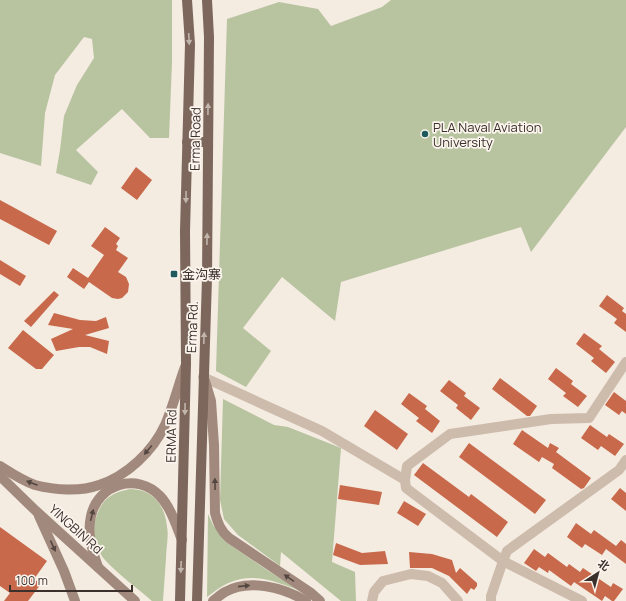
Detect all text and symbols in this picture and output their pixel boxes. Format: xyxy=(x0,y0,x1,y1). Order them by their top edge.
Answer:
one-way arrow xyxy=(186,33,193,45)
one-way arrow xyxy=(205,103,212,115)
street label: Erma Road xyxy=(185,107,205,171)
place label: PLA Naval Aviation University xyxy=(433,118,542,151)
marker: PLA Naval Aviation University xyxy=(420,129,430,139)
one-way arrow xyxy=(183,191,189,204)
one-way arrow xyxy=(204,232,210,245)
place label: 金沟寨 xyxy=(182,265,221,283)
marker: 金沟寨 xyxy=(169,269,179,279)
street label: Erma Rd. xyxy=(182,301,202,353)
one-way arrow xyxy=(201,332,208,344)
one-way arrow xyxy=(182,403,188,416)
street label: ERMA Rd xyxy=(162,409,180,463)
one-way arrow xyxy=(144,444,153,455)
one-way arrow xyxy=(212,477,218,490)
one-way arrow xyxy=(25,479,37,485)
street label: YINGBIN Rd xyxy=(45,500,107,558)
one-way arrow xyxy=(89,509,95,521)
one-way arrow xyxy=(50,541,56,552)
north arrow xyxy=(578,553,618,593)
text: 北 xyxy=(595,555,613,574)
one-way arrow xyxy=(178,561,184,574)
scale bar xyxy=(10,567,132,593)
text: 100 m xyxy=(16,572,48,589)
one-way arrow xyxy=(284,574,294,582)
one-way arrow xyxy=(238,583,250,590)

